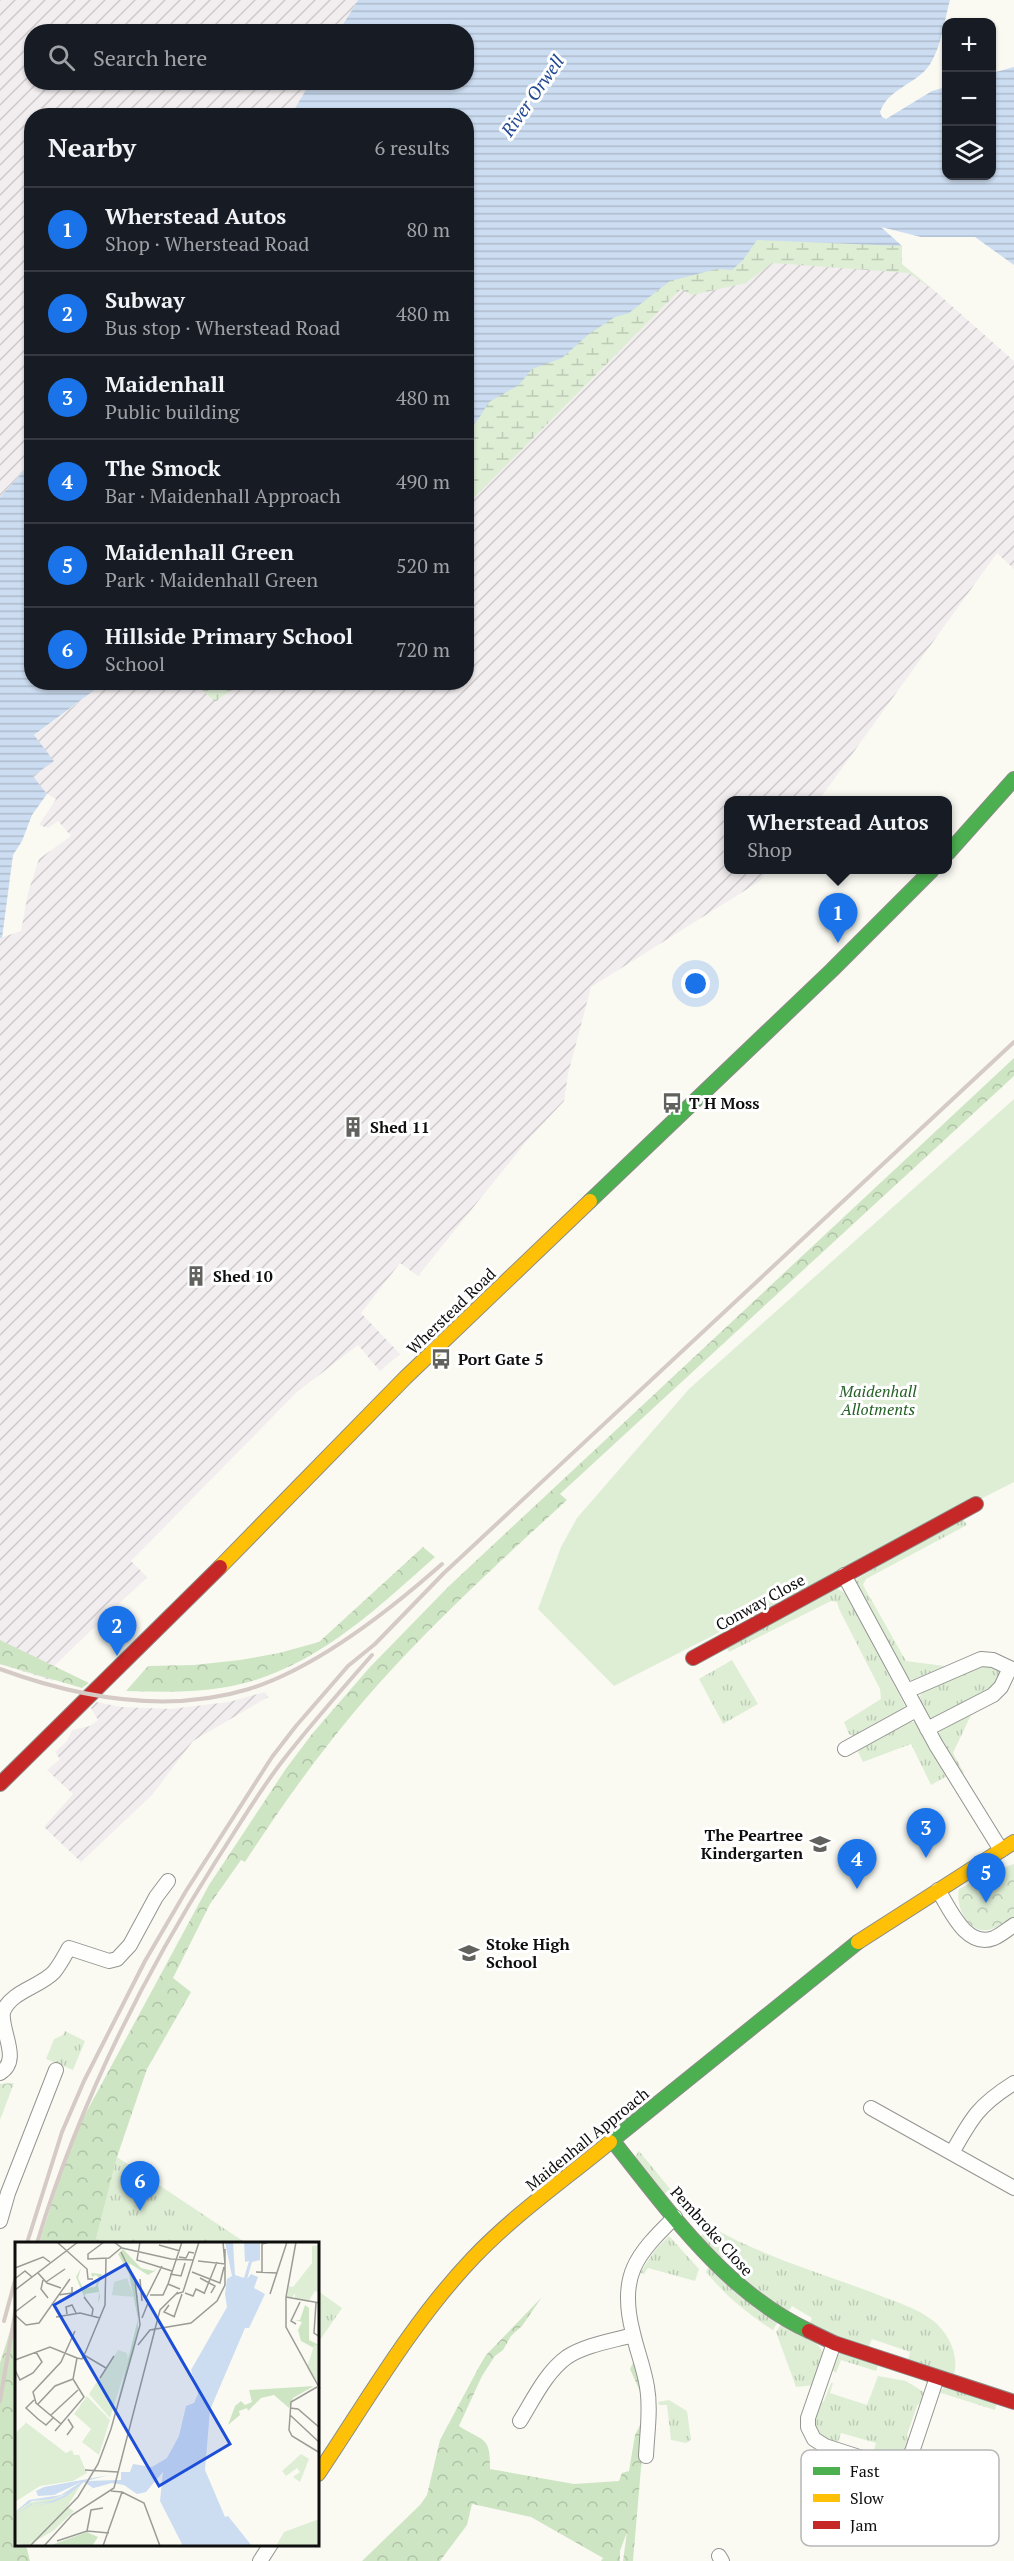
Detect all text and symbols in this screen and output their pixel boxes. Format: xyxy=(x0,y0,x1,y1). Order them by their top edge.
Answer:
map controls xyxy=(942,18,996,180)
button: + xyxy=(942,18,996,72)
search box xyxy=(24,24,474,90)
icon: search xyxy=(45,41,78,74)
text: Search here xyxy=(93,43,207,72)
water label: River Orwell xyxy=(495,50,569,142)
button: − xyxy=(942,72,996,126)
button: layers xyxy=(942,126,996,180)
text: Nearby xyxy=(48,130,136,164)
text: 6 results xyxy=(375,134,450,161)
text: Wherstead Autos xyxy=(105,201,286,230)
text: 1 xyxy=(62,216,73,243)
text: 80 m xyxy=(407,216,450,243)
text: Shop · Wherstead Road xyxy=(105,230,309,257)
text: Subway xyxy=(105,285,185,314)
text: 2 xyxy=(62,300,73,327)
text: 480 m xyxy=(396,300,450,327)
text: Bus stop · Wherstead Road xyxy=(105,314,340,341)
text: Maidenhall xyxy=(105,369,225,398)
text: 3 xyxy=(62,384,73,411)
text: 480 m xyxy=(396,384,450,411)
text: Public building xyxy=(105,398,239,425)
text: The Smock xyxy=(105,453,221,482)
text: 4 xyxy=(62,468,73,495)
text: 490 m xyxy=(396,468,450,495)
text: Bar · Maidenhall Approach xyxy=(105,482,341,509)
text: Maidenhall Green xyxy=(105,537,294,566)
text: 5 xyxy=(62,552,73,579)
text: 520 m xyxy=(396,552,450,579)
text: Park · Maidenhall Green xyxy=(105,566,318,593)
text: Hillside Primary School xyxy=(105,621,353,650)
text: 6 xyxy=(62,636,73,663)
text: 720 m xyxy=(396,636,450,663)
text: School xyxy=(105,650,165,677)
popup xyxy=(724,796,952,874)
text: Wherstead Autos xyxy=(747,807,929,836)
text: Shop xyxy=(747,836,792,863)
pin: 1 xyxy=(818,894,858,943)
your location xyxy=(681,969,710,998)
bus stop icon: T H Moss xyxy=(660,1091,684,1115)
place label: T H Moss xyxy=(689,1092,759,1114)
building icon: Shed 11 xyxy=(341,1115,365,1139)
place label: Shed 11 xyxy=(370,1116,430,1138)
street label: Wherstead Road xyxy=(402,1263,500,1359)
building icon: Shed 10 xyxy=(184,1264,208,1288)
place label: Shed 10 xyxy=(213,1265,273,1287)
bus stop icon: Port Gate 5 xyxy=(429,1347,453,1371)
place label: Port Gate 5 xyxy=(458,1348,543,1370)
park label: Maidenhall Allotments xyxy=(838,1380,917,1420)
street label: Conway Close xyxy=(711,1568,809,1636)
pin: 2 xyxy=(98,1606,136,1656)
pin: 3 xyxy=(906,1808,946,1858)
place label: The Peartree Kindergarten xyxy=(701,1824,804,1864)
school or university icon: The Peartree Kindergarten xyxy=(808,1832,832,1856)
pin: 4 xyxy=(838,1840,876,1889)
pin: 5 xyxy=(966,1854,1006,1903)
place label: Stoke High School xyxy=(486,1933,570,1973)
school or university icon: Stoke High School xyxy=(457,1941,481,1965)
street label: Maidenhall Approach xyxy=(521,2082,654,2196)
pin: 6 xyxy=(120,2162,160,2211)
street label: Pembroke Close xyxy=(666,2181,758,2281)
inset map xyxy=(15,2242,320,2546)
legend xyxy=(801,2450,999,2546)
text: Fast xyxy=(850,2460,880,2482)
text: Slow xyxy=(850,2487,884,2509)
text: Jam xyxy=(850,2514,878,2536)

